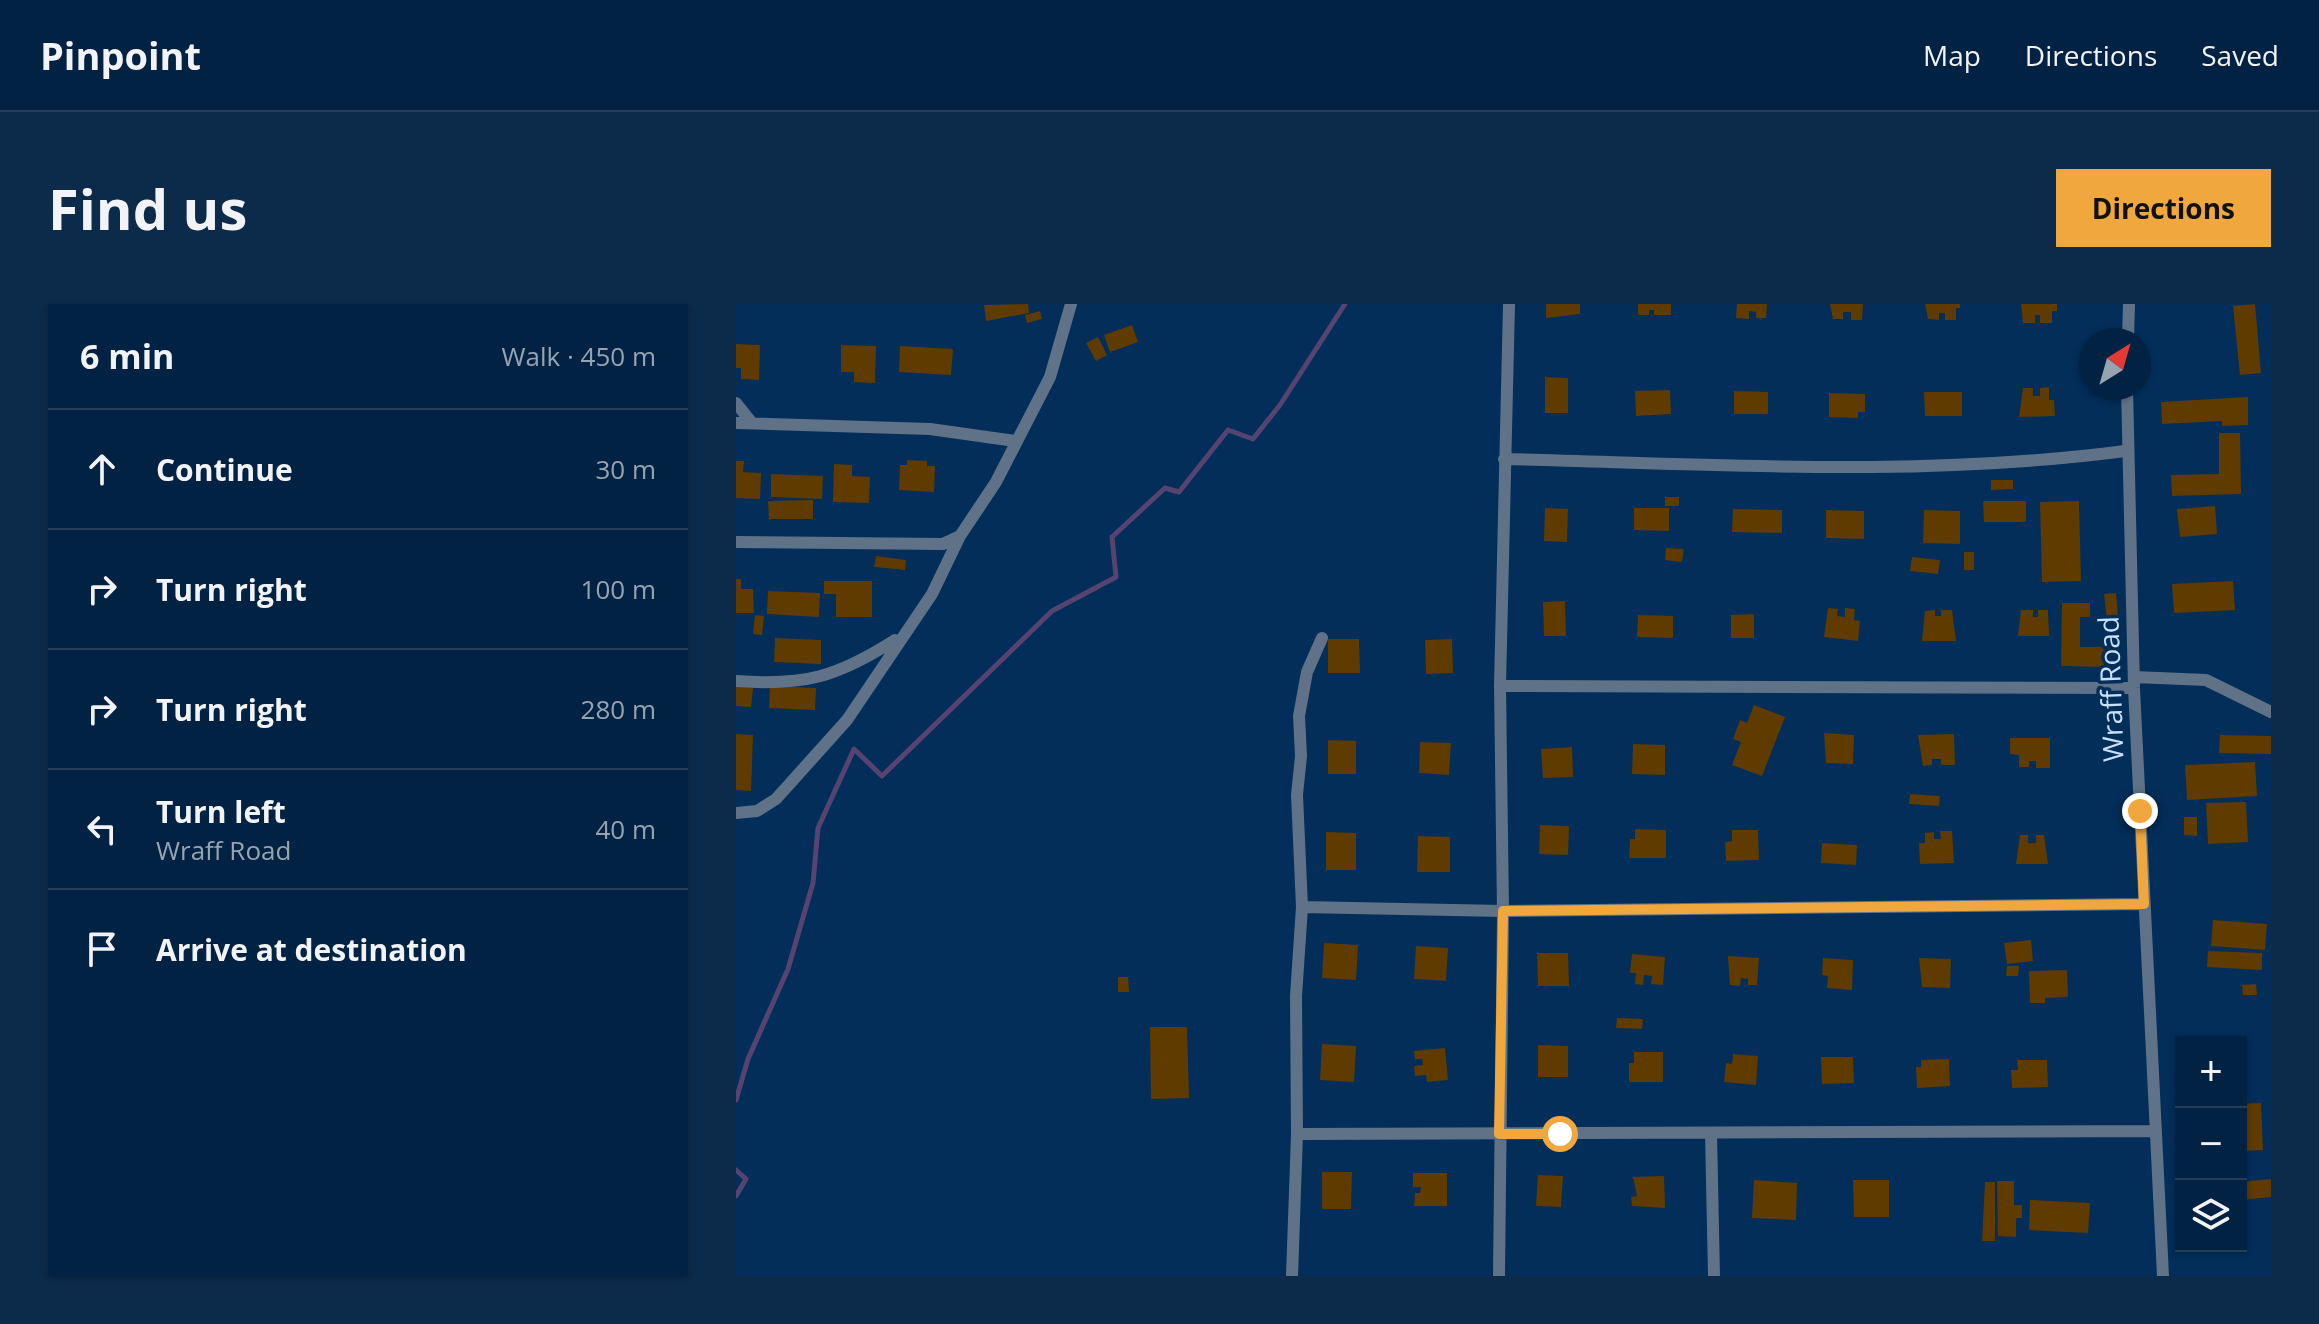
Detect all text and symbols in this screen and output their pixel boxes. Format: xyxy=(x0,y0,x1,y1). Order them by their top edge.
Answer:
text: Pinpoint xyxy=(40,29,201,81)
text: Map xyxy=(1923,36,1981,74)
text: Directions xyxy=(2025,36,2157,74)
text: Saved xyxy=(2201,36,2279,74)
button: Directions xyxy=(2056,169,2271,247)
text: Find us xyxy=(48,170,247,246)
north arrow xyxy=(2079,328,2151,400)
text: 6 min xyxy=(80,333,174,379)
text: Walk · 450 m xyxy=(502,338,656,374)
icon: ahead xyxy=(80,447,124,491)
text: Continue xyxy=(156,449,293,490)
text: 30 m xyxy=(595,451,656,487)
icon: right xyxy=(80,567,124,611)
text: Turn right xyxy=(156,569,307,610)
text: 100 m xyxy=(581,571,656,607)
street label: Wraff Road xyxy=(2088,616,2132,763)
icon: right xyxy=(80,687,124,731)
text: Turn right xyxy=(156,689,307,730)
text: 280 m xyxy=(581,691,656,727)
text: Turn left xyxy=(156,791,286,832)
route end xyxy=(2122,793,2158,829)
icon: left xyxy=(80,807,124,851)
text: 40 m xyxy=(595,811,656,847)
text: Wraff Road xyxy=(156,832,291,868)
icon: arrive xyxy=(80,927,124,971)
text: Arrive at destination xyxy=(156,929,467,970)
map controls xyxy=(2175,1036,2247,1252)
button: + xyxy=(2175,1036,2247,1108)
button: − xyxy=(2175,1108,2247,1180)
route start xyxy=(1542,1116,1578,1152)
button: layers xyxy=(2175,1180,2247,1252)

